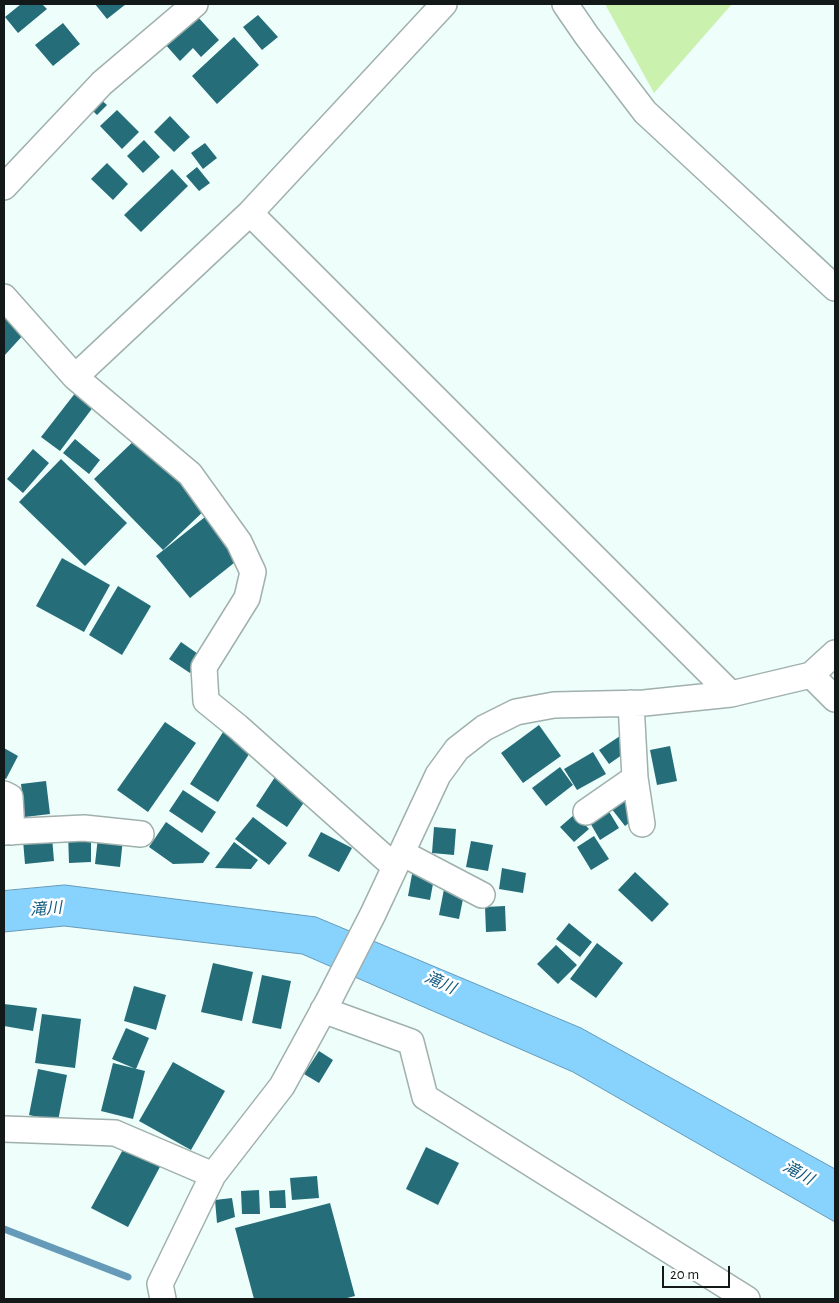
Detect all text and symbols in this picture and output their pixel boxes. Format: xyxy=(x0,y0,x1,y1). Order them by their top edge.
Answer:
water label: 滝川 xyxy=(29,898,63,920)
water label: 滝川 xyxy=(421,968,459,998)
water label: 滝川 xyxy=(779,1157,817,1189)
scale bar xyxy=(664,1256,732,1288)
text: 20 m xyxy=(670,1267,699,1282)

